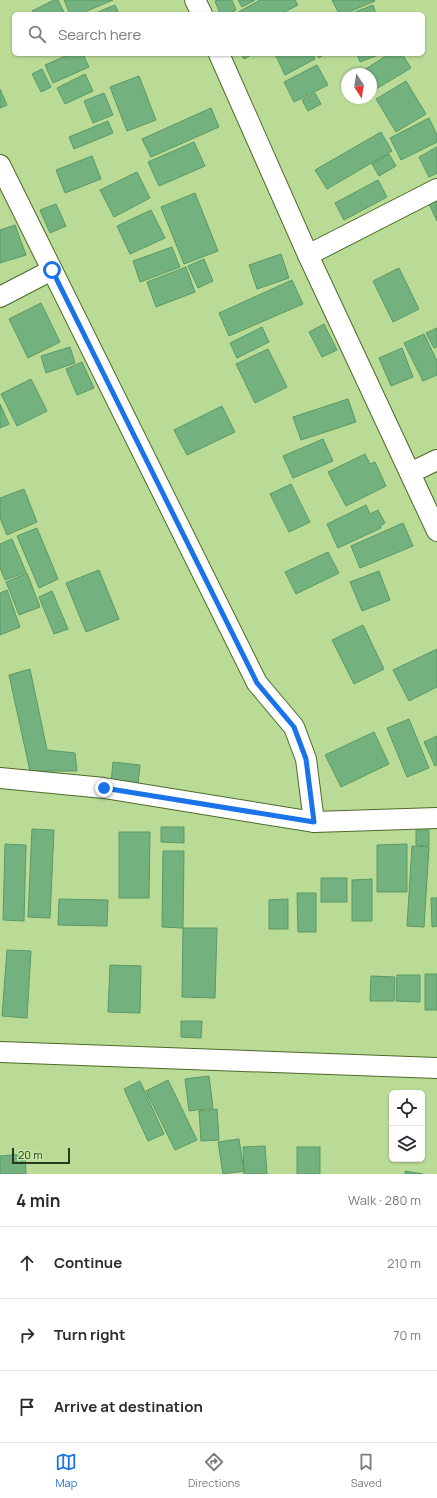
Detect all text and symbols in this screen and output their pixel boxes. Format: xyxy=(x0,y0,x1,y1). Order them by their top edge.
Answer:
search box xyxy=(12,12,425,56)
icon: search xyxy=(26,23,48,45)
text: Search here xyxy=(58,24,141,45)
north arrow xyxy=(341,68,377,104)
route start xyxy=(43,261,61,279)
route end xyxy=(95,779,113,797)
map controls xyxy=(389,1090,425,1162)
button: locate xyxy=(389,1090,425,1126)
button: layers xyxy=(389,1126,425,1162)
scale bar xyxy=(12,1146,70,1165)
text: 20 m xyxy=(18,1147,43,1162)
text: 4 min xyxy=(16,1189,60,1212)
text: Walk · 280 m xyxy=(348,1191,421,1209)
icon: ahead xyxy=(16,1252,38,1274)
text: Continue xyxy=(54,1252,122,1273)
text: 210 m xyxy=(387,1254,421,1272)
icon: right xyxy=(16,1324,38,1346)
text: Turn right xyxy=(54,1324,125,1345)
text: 70 m xyxy=(393,1326,421,1344)
icon: arrive xyxy=(16,1396,38,1418)
text: Arrive at destination xyxy=(54,1396,203,1417)
tab: Map xyxy=(55,1451,77,1490)
tab: Directions xyxy=(188,1451,240,1490)
tab: Saved xyxy=(351,1451,382,1490)

